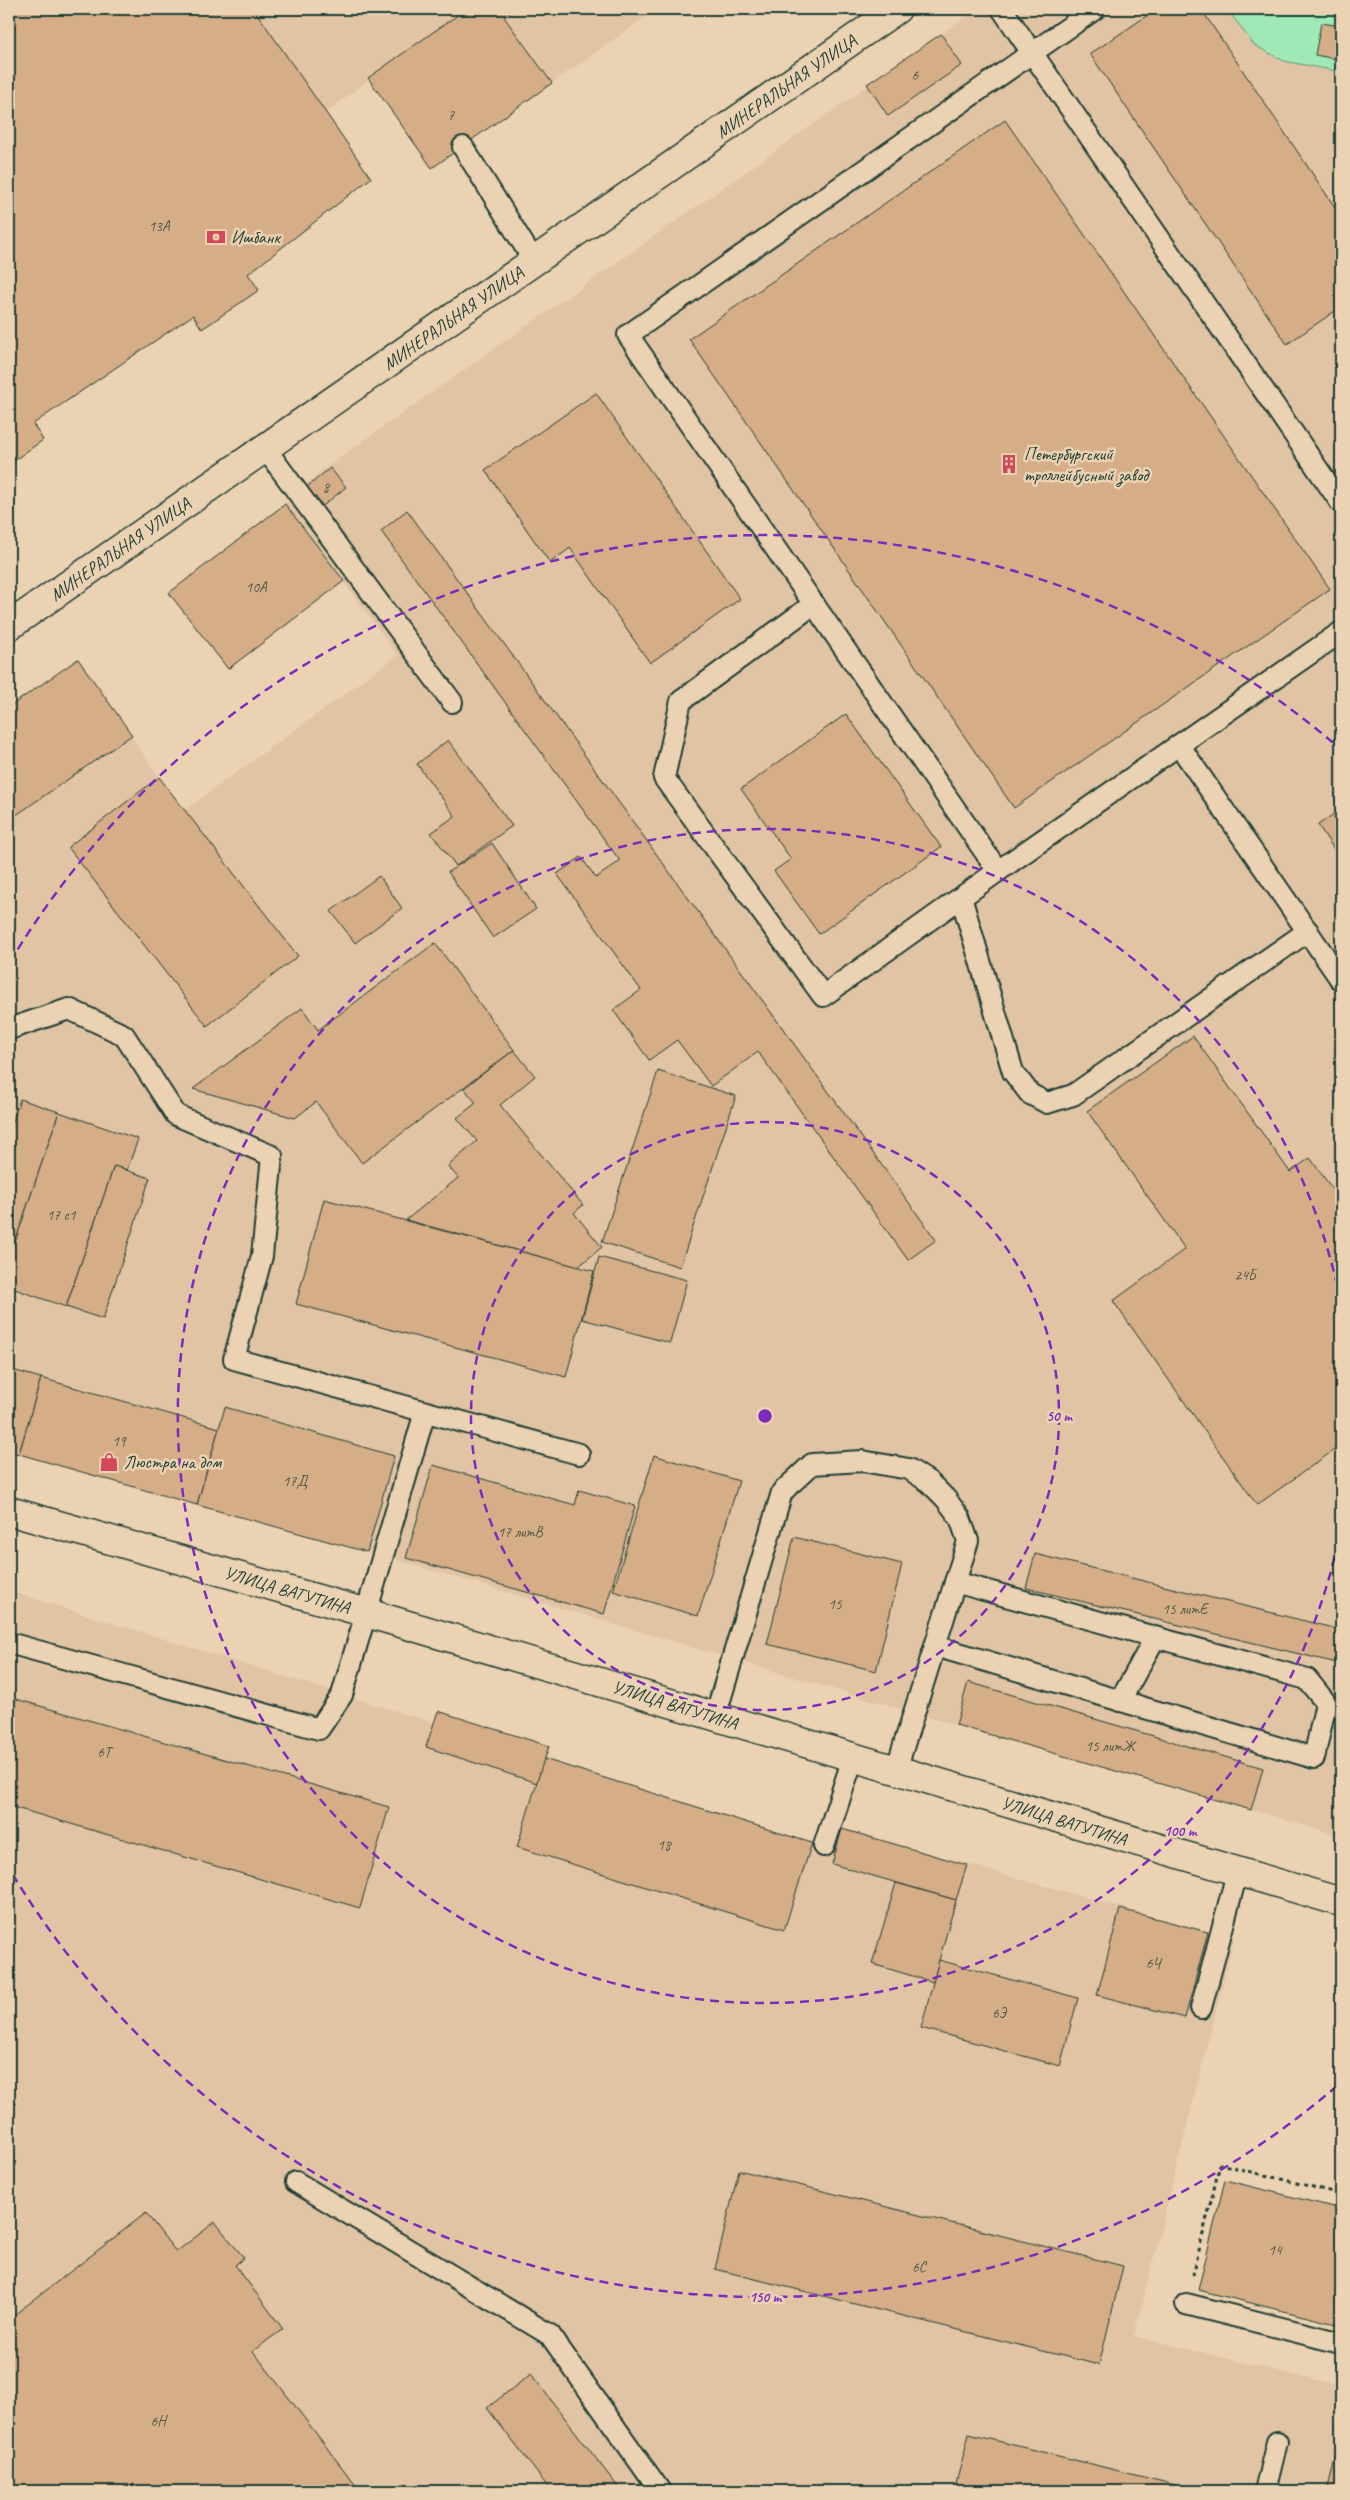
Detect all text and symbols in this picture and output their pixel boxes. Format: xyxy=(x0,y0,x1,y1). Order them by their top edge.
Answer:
street label: МИНЕРАЛЬНАЯ УЛИЦА xyxy=(712,29,861,143)
house number: 6 xyxy=(912,66,920,85)
house number: 7 xyxy=(448,106,456,125)
house number: 13А xyxy=(148,217,171,236)
bank icon: Ишбанк xyxy=(205,226,227,248)
place label: Ишбанк xyxy=(231,226,282,248)
street label: МИНЕРАЛЬНАЯ УЛИЦА xyxy=(379,261,528,375)
place label: Петербургский троллейбусный завод xyxy=(1024,443,1150,487)
building icon: Петербургский троллейбусный завод xyxy=(998,453,1020,475)
house number: 8 xyxy=(323,478,331,497)
street label: МИНЕРАЛЬНАЯ УЛИЦА xyxy=(46,492,195,606)
house number: 10А xyxy=(245,578,268,597)
house number: 17 с1 xyxy=(46,1206,77,1225)
house number: 24Б xyxy=(1234,1266,1258,1285)
centre of rings xyxy=(756,1407,774,1425)
text: 50 m xyxy=(1046,1407,1073,1426)
house number: 19 xyxy=(112,1432,127,1451)
shop icon: Люстра на дом xyxy=(98,1451,120,1473)
place label: Люстра на дом xyxy=(124,1451,222,1473)
house number: 17Д xyxy=(283,1472,308,1491)
house number: 17 литВ xyxy=(498,1523,544,1542)
street label: УЛИЦА ВАТУТИНА xyxy=(222,1562,353,1619)
house number: 15 xyxy=(828,1595,843,1614)
house number: 15 литЕ xyxy=(1162,1600,1209,1619)
street label: УЛИЦА ВАТУТИНА xyxy=(610,1675,741,1735)
house number: 15 литЖ xyxy=(1085,1737,1137,1756)
house number: 6Т xyxy=(97,1743,114,1762)
street label: УЛИЦА ВАТУТИНА xyxy=(999,1791,1130,1851)
text: 100 m xyxy=(1164,1822,1198,1841)
house number: 18 xyxy=(657,1836,672,1855)
house number: 6Ч xyxy=(1146,1954,1162,1973)
house number: 6Э xyxy=(992,2004,1008,2023)
house number: 14 xyxy=(1268,2241,1283,2260)
house number: 6С xyxy=(912,2258,928,2277)
text: 150 m xyxy=(749,2288,783,2307)
house number: 6Н xyxy=(150,2412,168,2431)

